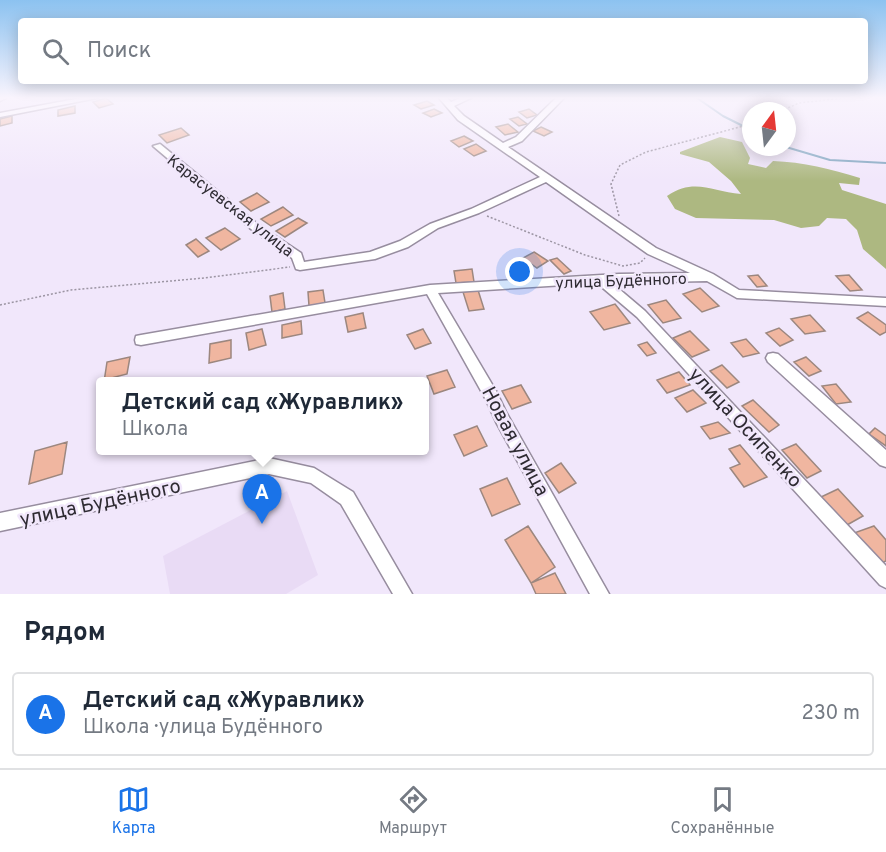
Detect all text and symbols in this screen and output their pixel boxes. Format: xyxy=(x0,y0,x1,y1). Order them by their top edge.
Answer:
search box xyxy=(18,18,868,84)
icon: search xyxy=(39,35,72,68)
text: Поиск xyxy=(87,38,151,65)
north arrow xyxy=(742,102,796,156)
street label: Карасуевская улица xyxy=(162,151,297,262)
your location xyxy=(505,257,534,286)
street label: улица Будённого xyxy=(555,270,687,294)
street label: улица Осипенко xyxy=(682,363,807,494)
popup xyxy=(96,377,429,455)
street label: Новая улица xyxy=(474,383,554,501)
text: Детский сад «Журавлик» xyxy=(122,390,403,417)
text: Школа xyxy=(122,417,188,443)
street label: улица Будённого xyxy=(17,474,183,534)
pin: A xyxy=(242,474,282,524)
text: Рядом xyxy=(24,617,106,650)
text: Детский сад «Журавлик» xyxy=(83,688,365,715)
text: A xyxy=(38,701,53,727)
text: 230 m xyxy=(801,701,860,727)
text: Школа · улица Будённого xyxy=(83,715,323,741)
tab: Карта xyxy=(112,783,156,839)
tab: Маршрут xyxy=(379,783,447,839)
tab: Сохранённые xyxy=(670,783,774,839)

